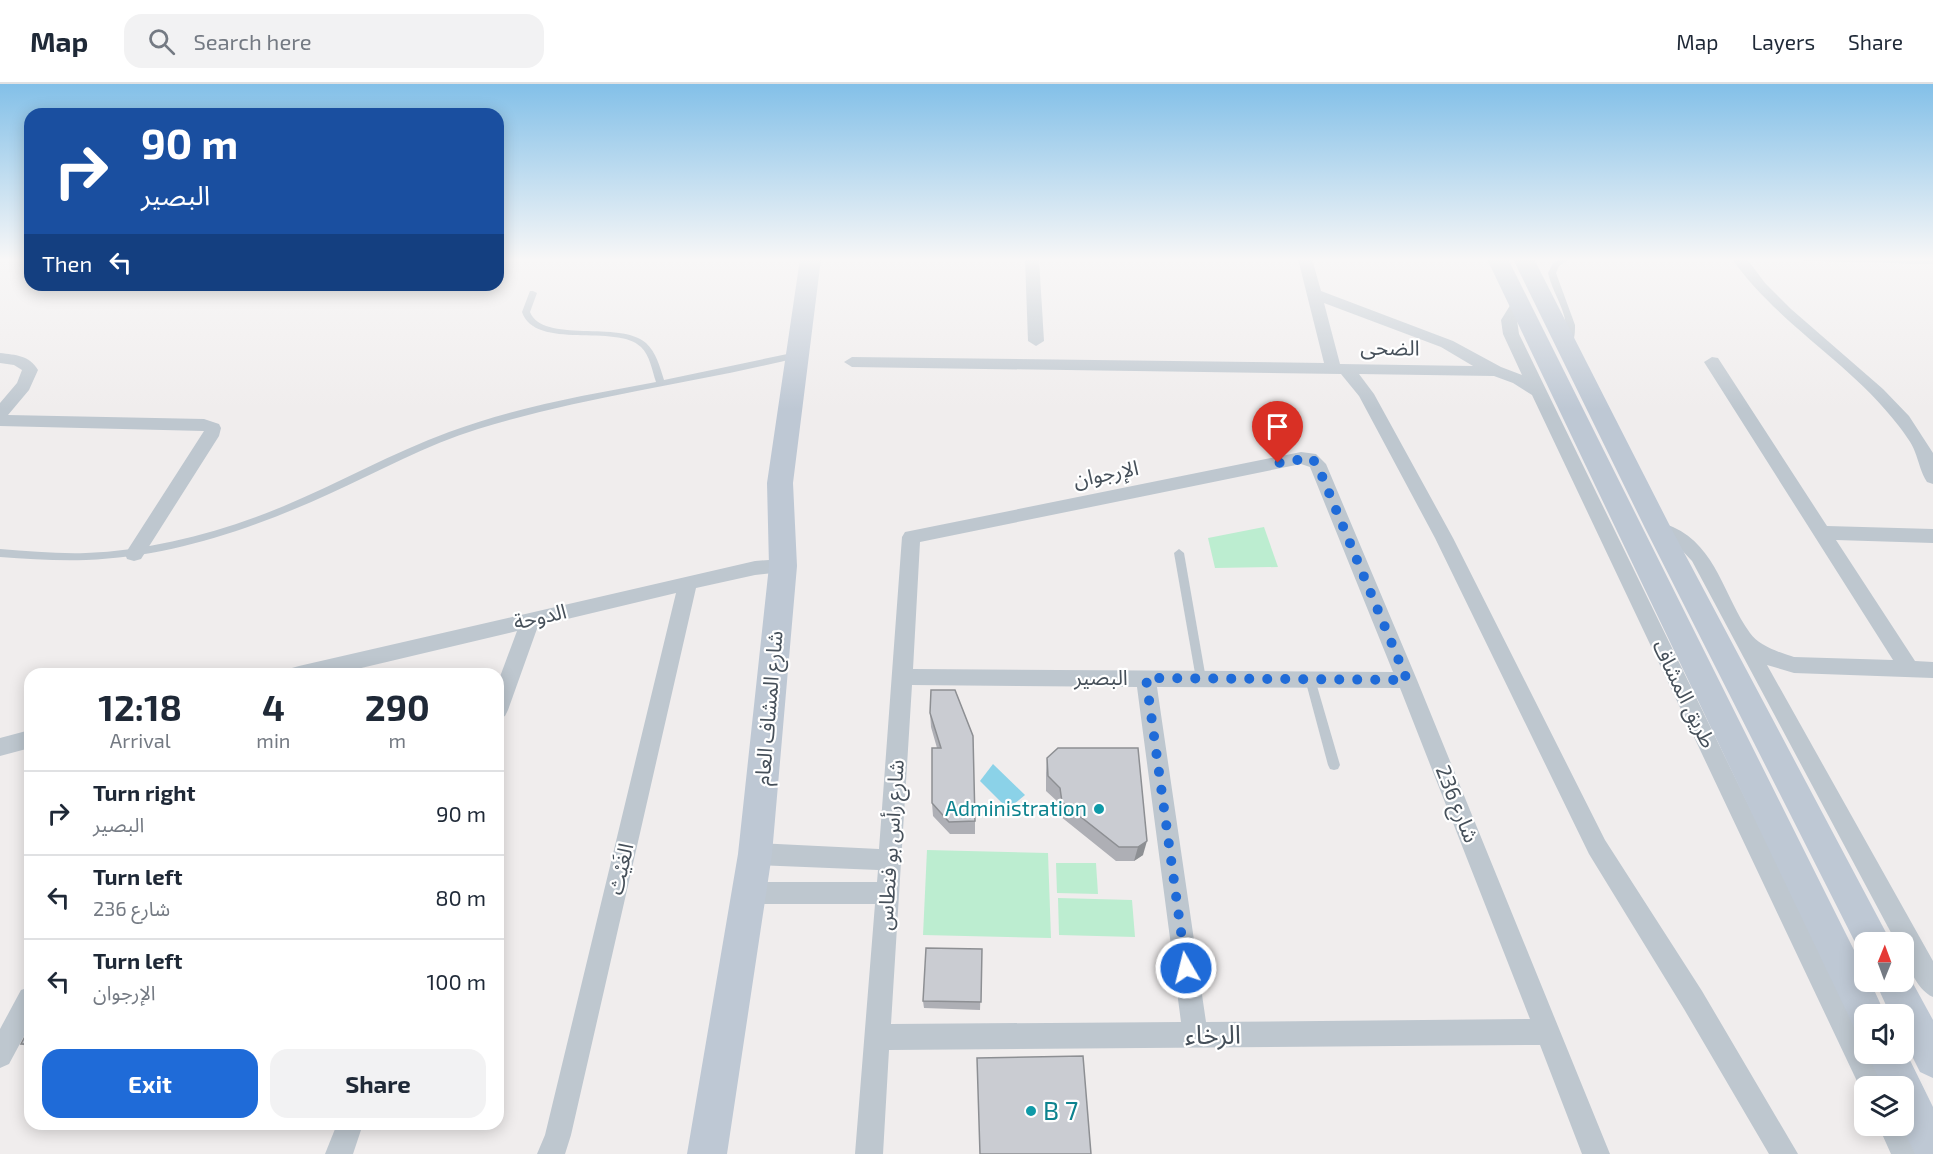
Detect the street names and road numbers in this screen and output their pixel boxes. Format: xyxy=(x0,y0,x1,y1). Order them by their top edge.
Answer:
street label: الضحى xyxy=(1360,333,1420,361)
street label: الإرجوان xyxy=(1071,454,1141,493)
street label: الدوحة xyxy=(511,597,569,635)
street label: شارع المشاف العام xyxy=(748,629,792,787)
street label: طريق المشاف xyxy=(1647,635,1722,752)
street label: البصير xyxy=(1073,664,1128,690)
street label: شارع رأس بو فنطاس xyxy=(871,759,912,931)
street label: شارع 236 xyxy=(1428,761,1485,847)
street label: الغَيْث xyxy=(601,840,638,897)
street label: الرخاء xyxy=(1185,1018,1241,1050)

